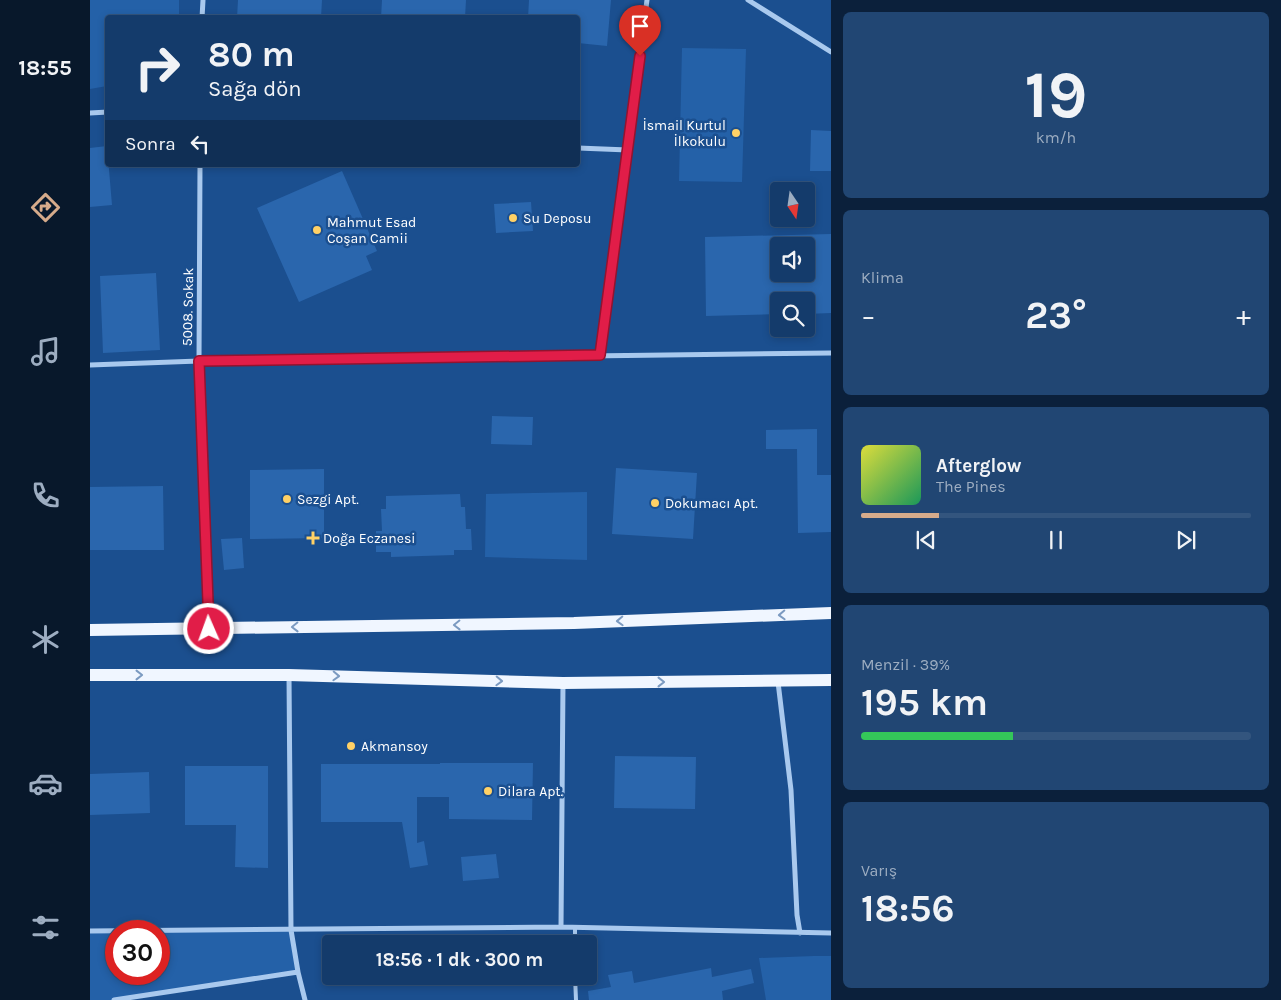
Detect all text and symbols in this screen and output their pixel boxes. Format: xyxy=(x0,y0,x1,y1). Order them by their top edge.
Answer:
pin xyxy=(619,5,661,56)
icon: arrive xyxy=(626,12,654,40)
text: 80 m xyxy=(208,34,295,75)
icon: right xyxy=(125,35,190,100)
text: 18:55 xyxy=(18,55,72,81)
text: 19 xyxy=(1025,57,1087,133)
text: Sağa dön xyxy=(208,76,302,102)
place label: İsmail Kurtul İlkokulu xyxy=(643,117,726,150)
marker: İsmail Kurtul İlkokulu xyxy=(730,127,742,139)
text: km/h xyxy=(1036,128,1076,147)
icon: left xyxy=(186,130,214,158)
text: Sonra xyxy=(125,133,176,155)
north arrow xyxy=(770,182,815,228)
map controls xyxy=(770,182,815,337)
icon: directions xyxy=(28,190,63,225)
place label: Su Deposu xyxy=(523,210,591,227)
marker: Su Deposu xyxy=(507,212,519,224)
place label: Mahmut Esad Coşan Camii xyxy=(327,214,416,247)
marker: Mahmut Esad Coşan Camii xyxy=(311,224,323,236)
button: sound xyxy=(770,237,815,282)
street label: 5008. Sokak xyxy=(179,267,197,346)
text: Klima xyxy=(861,268,904,287)
button: search xyxy=(770,292,815,337)
text: 23° xyxy=(1025,293,1087,338)
text: − xyxy=(861,299,876,332)
text: + xyxy=(1236,299,1251,332)
icon: music xyxy=(28,334,63,369)
text: Afterglow xyxy=(936,455,1022,477)
text: The Pines xyxy=(936,477,1006,496)
icon: phone xyxy=(28,478,63,513)
place label: Sezgi Apt. xyxy=(297,491,359,508)
marker: Sezgi Apt. xyxy=(281,493,293,505)
place label: Dokumacı Apt. xyxy=(665,495,758,512)
marker: Dokumacı Apt. xyxy=(649,497,661,509)
icon: previous xyxy=(912,526,940,554)
icon: pause xyxy=(1042,526,1070,554)
icon: next xyxy=(1172,526,1200,554)
place label: Doğa Eczanesi xyxy=(323,530,415,547)
marker: Doğa Eczanesi xyxy=(307,532,319,544)
position arrow xyxy=(182,602,234,654)
one-way arrow xyxy=(778,609,786,620)
one-way arrow xyxy=(616,616,624,626)
one-way arrow xyxy=(453,619,461,630)
icon: climate xyxy=(28,622,63,657)
one-way arrow xyxy=(291,622,298,632)
text: Menzil · 39% xyxy=(861,655,950,674)
one-way arrow xyxy=(135,670,143,680)
one-way arrow xyxy=(332,671,340,681)
one-way arrow xyxy=(495,676,503,686)
one-way arrow xyxy=(658,677,665,687)
text: 195 km xyxy=(861,680,988,725)
place label: Akmansoy xyxy=(361,738,428,755)
marker: Akmansoy xyxy=(345,740,357,752)
icon: car xyxy=(28,766,63,801)
place label: Dilara Apt. xyxy=(498,783,564,800)
marker: Dilara Apt. xyxy=(482,785,494,797)
text: Varış xyxy=(861,861,897,880)
text: 18:56 xyxy=(861,886,955,931)
icon: filters xyxy=(28,910,63,945)
speed limit sign: 30 xyxy=(105,920,170,985)
text: 18:56 · 1 dk · 300 m xyxy=(376,949,543,971)

